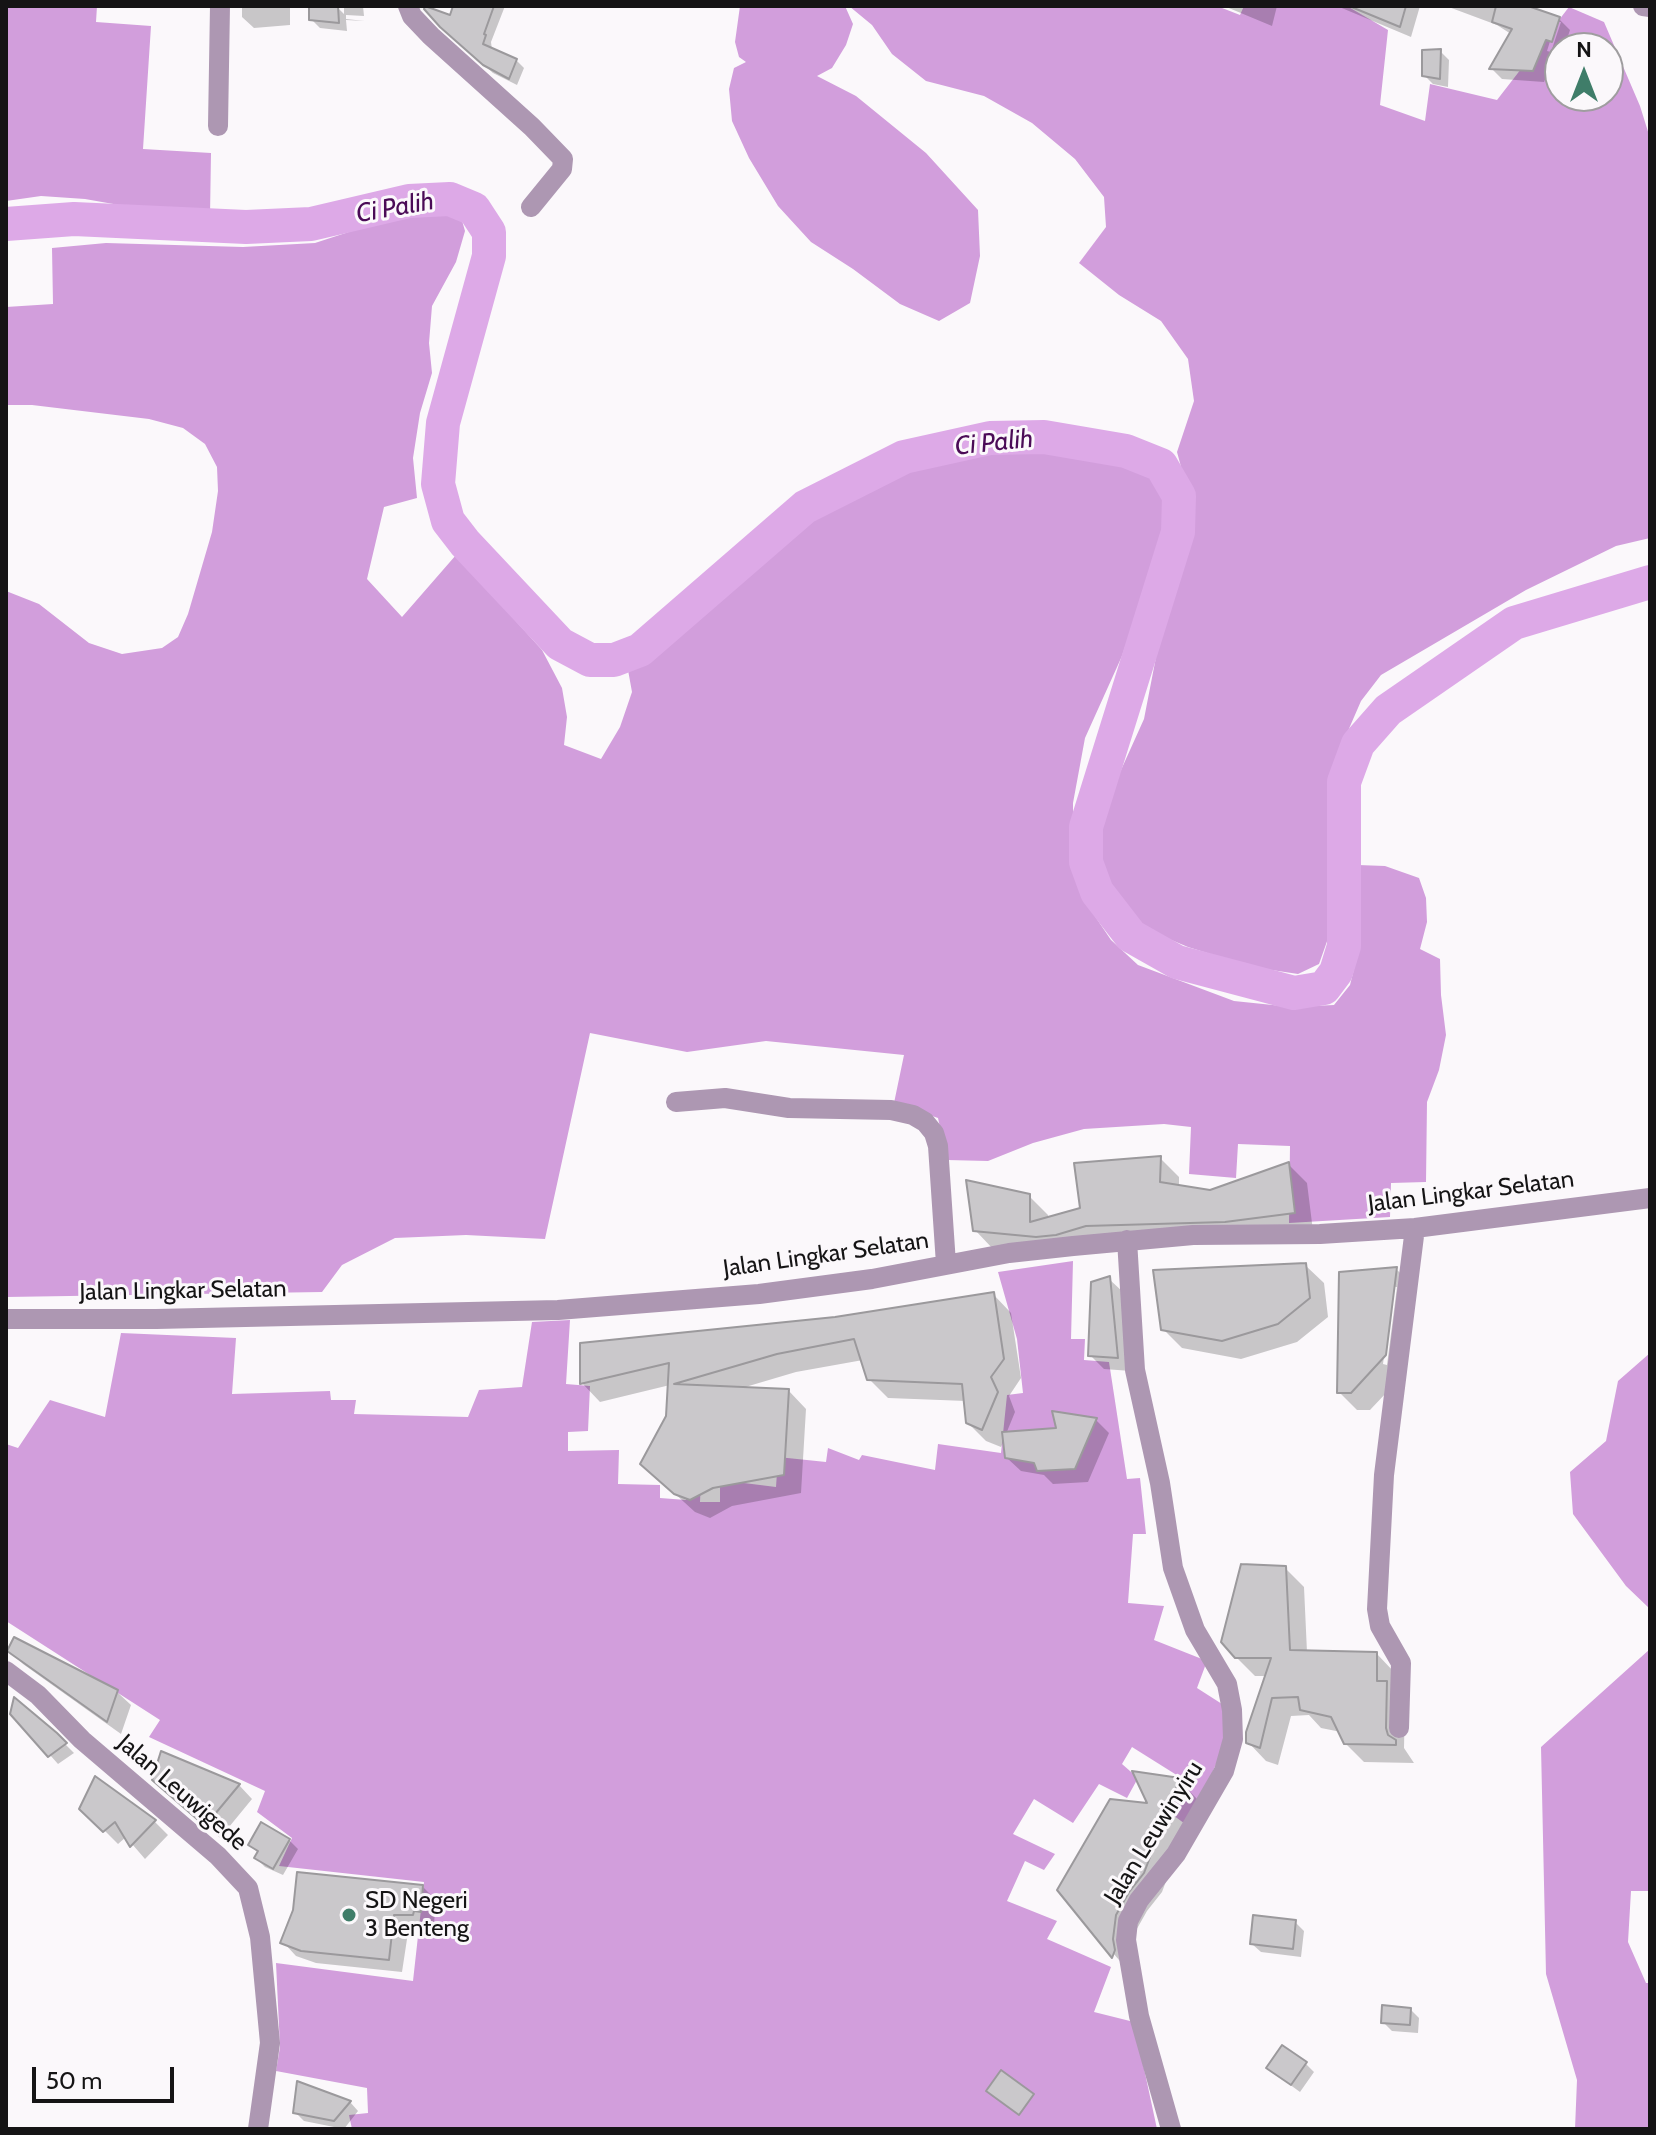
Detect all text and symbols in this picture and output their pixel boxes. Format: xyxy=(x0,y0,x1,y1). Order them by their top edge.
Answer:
north arrow xyxy=(1544,32,1624,112)
text: N xyxy=(1576,36,1592,63)
water label: Ci Palih xyxy=(354,186,436,230)
water label: Ci Palih xyxy=(953,423,1035,463)
street label: Jalan Lingkar Selatan xyxy=(1366,1165,1576,1219)
street label: Jalan Lingkar Selatan xyxy=(721,1226,931,1284)
street label: Jalan Lingkar Selatan xyxy=(79,1275,287,1307)
street label: Jalan Leuwigede xyxy=(111,1729,253,1857)
street label: Jalan Leuwinyiru xyxy=(1099,1756,1209,1910)
place label: SD Negeri 3 Benteng xyxy=(365,1887,469,1943)
marker: SD Negeri 3 Benteng xyxy=(340,1906,358,1924)
scale bar xyxy=(36,2051,178,2101)
text: 50 m xyxy=(46,2066,102,2095)

